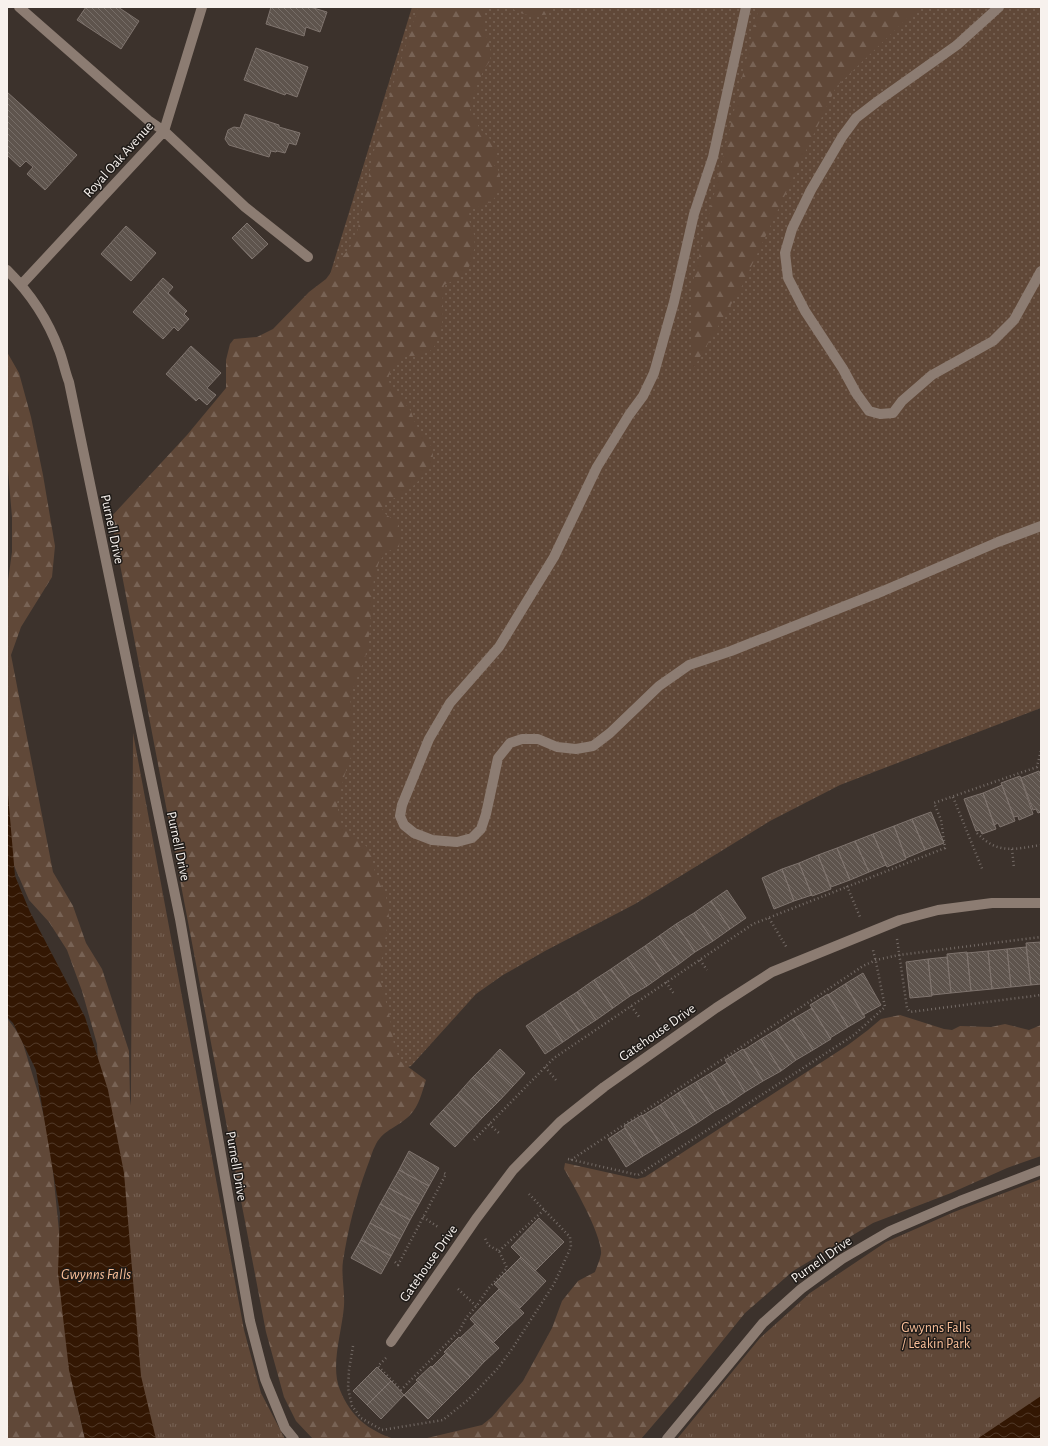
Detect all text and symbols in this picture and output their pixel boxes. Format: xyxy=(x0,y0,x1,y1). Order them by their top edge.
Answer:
street label: Royal Oak Avenue xyxy=(81,119,156,200)
street label: Purnell Drive xyxy=(98,493,126,565)
street label: Purnell Drive xyxy=(164,810,192,882)
street label: Gatehouse Drive xyxy=(617,1001,698,1064)
street label: Purnell Drive xyxy=(223,1130,249,1202)
street label: Gatehouse Drive xyxy=(397,1223,460,1304)
street label: Purnell Drive xyxy=(789,1234,855,1286)
water label: Gwynns Falls xyxy=(61,1267,131,1282)
park label: Gwynns Falls / Leakin Park xyxy=(901,1321,971,1351)

